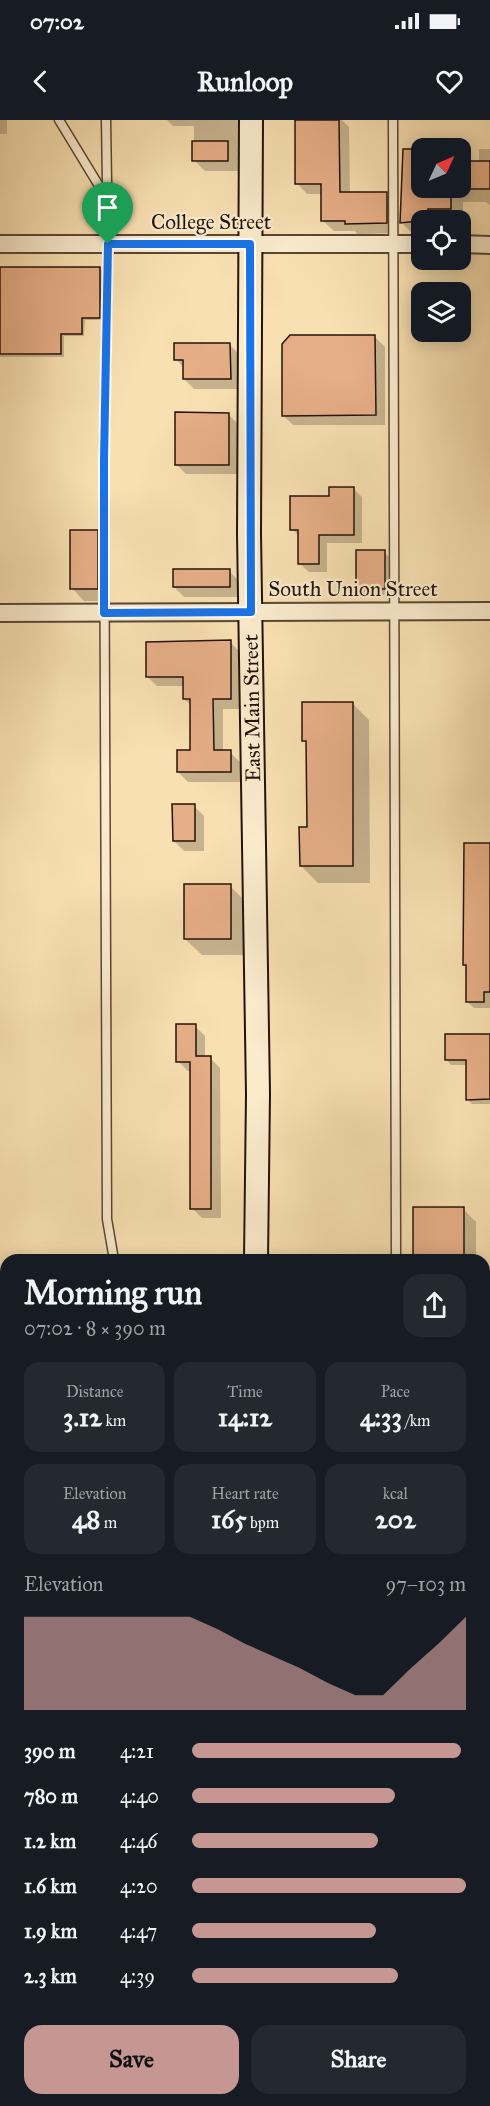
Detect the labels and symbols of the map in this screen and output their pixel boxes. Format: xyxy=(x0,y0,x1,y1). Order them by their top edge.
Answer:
north arrow xyxy=(411,138,471,198)
pin xyxy=(82,182,133,244)
street label: College Street xyxy=(151,209,272,235)
street label: South Union Street xyxy=(268,576,438,602)
street label: East Main Street xyxy=(238,633,266,782)

